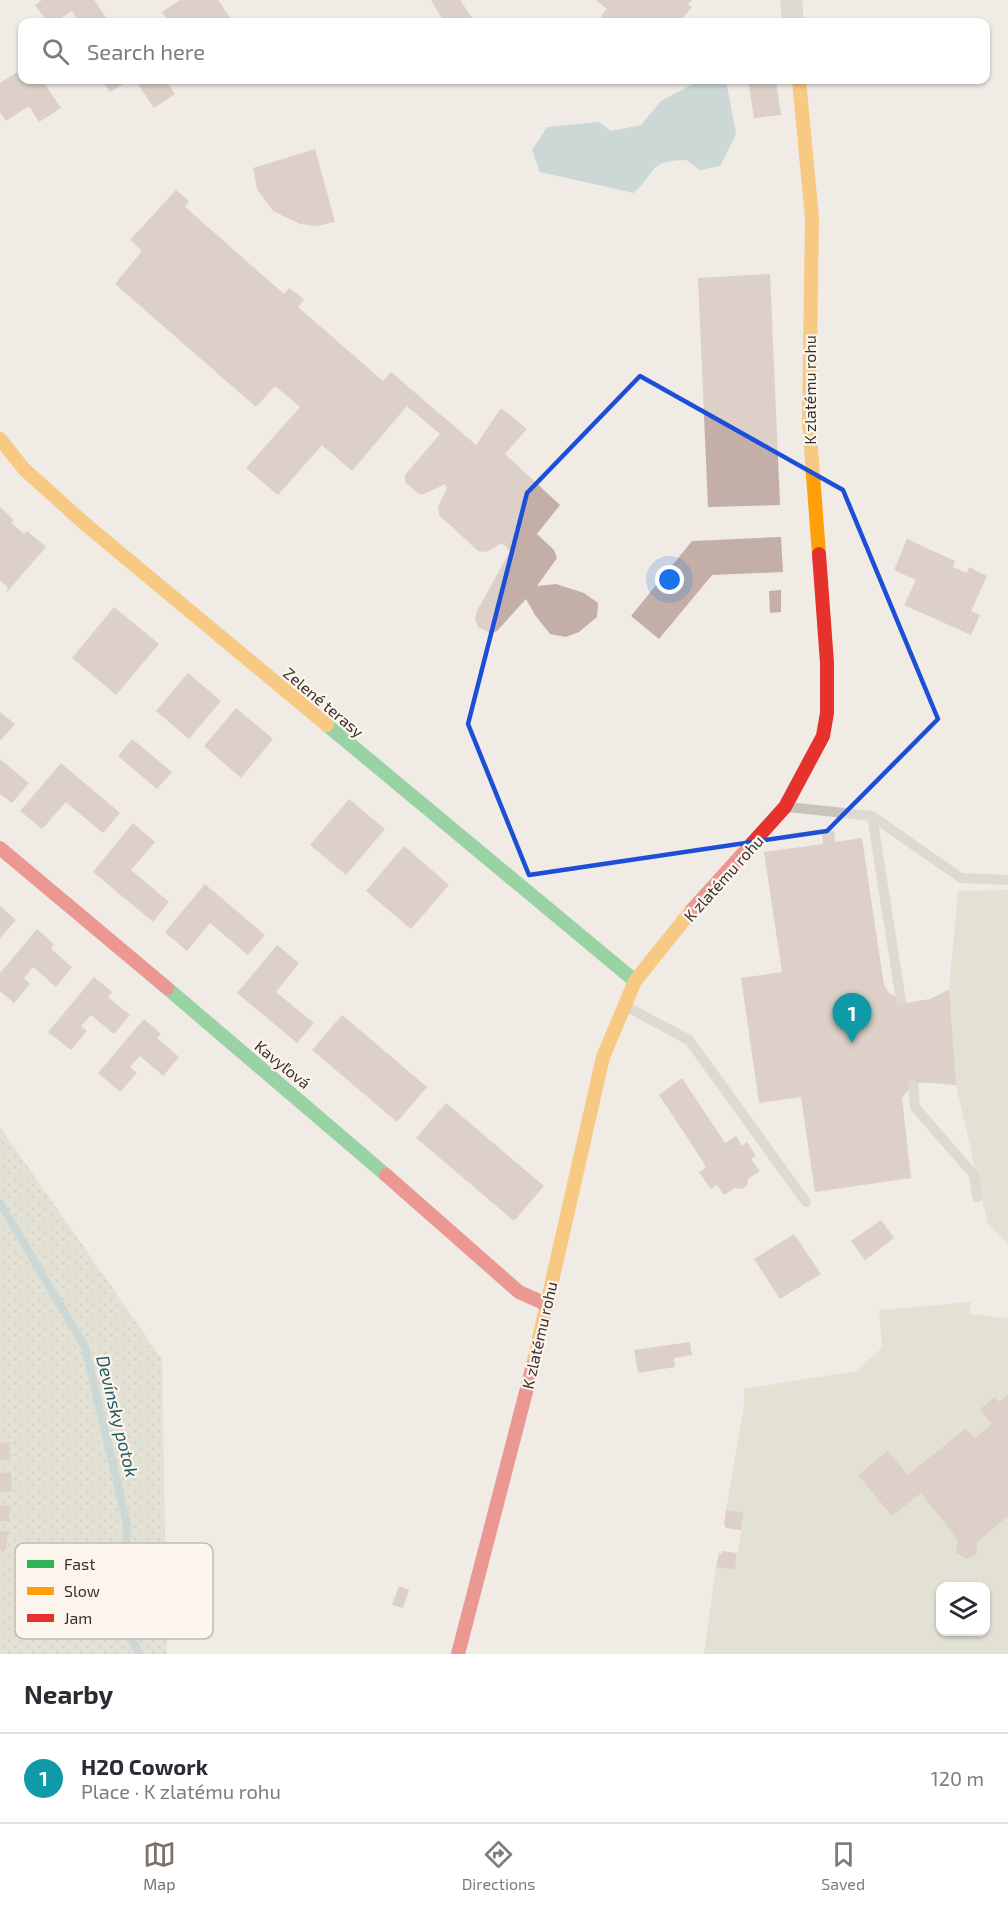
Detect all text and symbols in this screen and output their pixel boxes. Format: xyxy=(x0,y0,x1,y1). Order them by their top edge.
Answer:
search box xyxy=(18,18,990,84)
icon: search xyxy=(39,35,72,68)
text: Search here xyxy=(87,38,205,64)
street label: K zlatému rohu xyxy=(800,335,819,445)
your location xyxy=(655,565,684,594)
street label: Zelené terasy xyxy=(280,663,368,741)
street label: K zlatému rohu xyxy=(679,831,767,925)
pin: 1 xyxy=(832,994,872,1043)
street label: Kavyľová xyxy=(251,1036,315,1092)
street label: K zlatému rohu xyxy=(517,1279,561,1391)
water label: Devínsky potok xyxy=(92,1353,144,1479)
legend xyxy=(15,1543,213,1639)
text: Fast xyxy=(64,1554,95,1573)
text: Slow xyxy=(64,1581,100,1600)
map controls xyxy=(936,1582,990,1636)
button: layers xyxy=(936,1582,990,1636)
text: Jam xyxy=(64,1608,92,1627)
text: Nearby xyxy=(24,1678,113,1709)
text: H2O Cowork xyxy=(81,1753,208,1779)
text: 1 xyxy=(39,1766,48,1790)
text: 120 m xyxy=(931,1766,984,1790)
text: Place · K zlatému rohu xyxy=(81,1779,281,1803)
tab: Map xyxy=(143,1838,176,1893)
tab: Directions xyxy=(462,1838,535,1893)
tab: Saved xyxy=(821,1838,865,1893)

